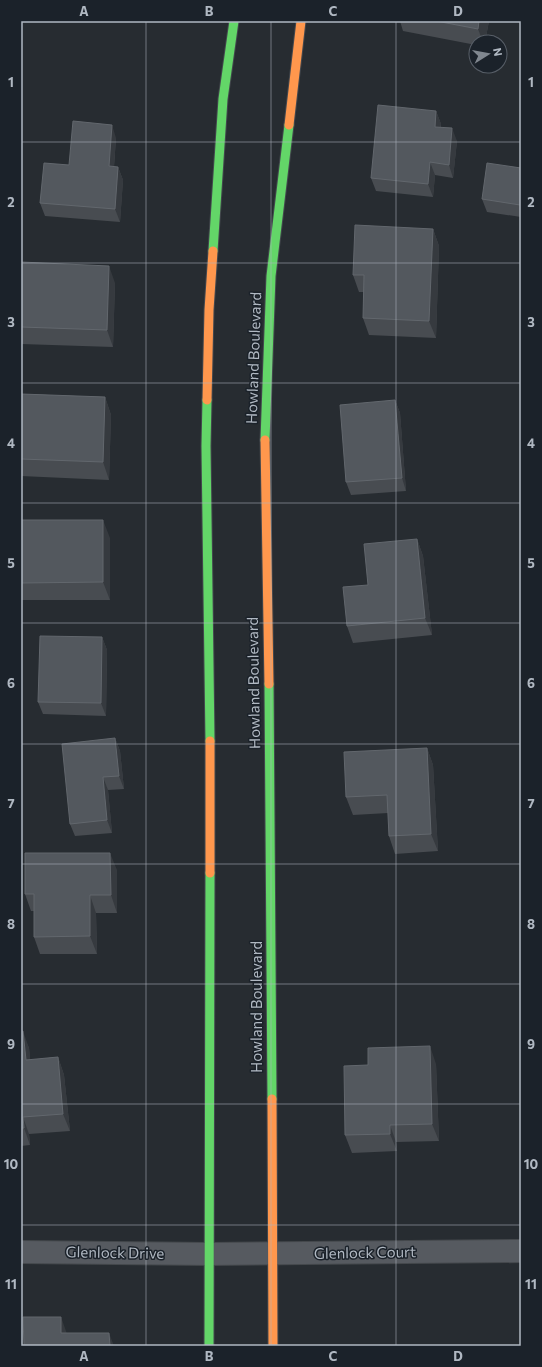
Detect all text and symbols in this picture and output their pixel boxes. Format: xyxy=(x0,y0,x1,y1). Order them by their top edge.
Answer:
text: A xyxy=(79,3,89,19)
text: B xyxy=(205,3,214,19)
text: C xyxy=(329,3,338,19)
text: D xyxy=(453,3,463,19)
north arrow xyxy=(468,34,508,74)
text: N xyxy=(491,47,505,57)
text: 1 xyxy=(8,74,14,90)
text: 1 xyxy=(528,74,534,90)
text: 2 xyxy=(7,194,15,210)
text: 2 xyxy=(527,194,535,210)
street label: Howland Boulevard xyxy=(242,292,264,424)
text: 3 xyxy=(7,314,15,330)
text: 3 xyxy=(527,314,535,330)
text: 4 xyxy=(7,435,15,451)
text: 4 xyxy=(527,435,535,451)
text: 5 xyxy=(7,555,15,571)
text: 5 xyxy=(527,555,535,571)
street label: Howland Boulevard xyxy=(243,617,263,749)
text: 6 xyxy=(7,675,15,691)
text: 6 xyxy=(527,675,535,691)
text: 7 xyxy=(7,795,15,811)
text: 7 xyxy=(527,795,535,811)
text: 8 xyxy=(7,916,15,932)
text: 8 xyxy=(527,916,535,932)
street label: Howland Boulevard xyxy=(247,941,265,1073)
text: 9 xyxy=(7,1036,15,1052)
text: 9 xyxy=(527,1036,535,1052)
text: 10 xyxy=(4,1156,19,1172)
text: 10 xyxy=(524,1156,539,1172)
street label: Glenlock Drive xyxy=(65,1242,165,1262)
street label: Glenlock Court xyxy=(314,1242,416,1262)
text: 11 xyxy=(5,1276,17,1292)
text: 11 xyxy=(525,1276,537,1292)
text: A xyxy=(79,1348,89,1364)
text: B xyxy=(205,1348,214,1364)
text: C xyxy=(329,1348,338,1364)
text: D xyxy=(453,1348,463,1364)

